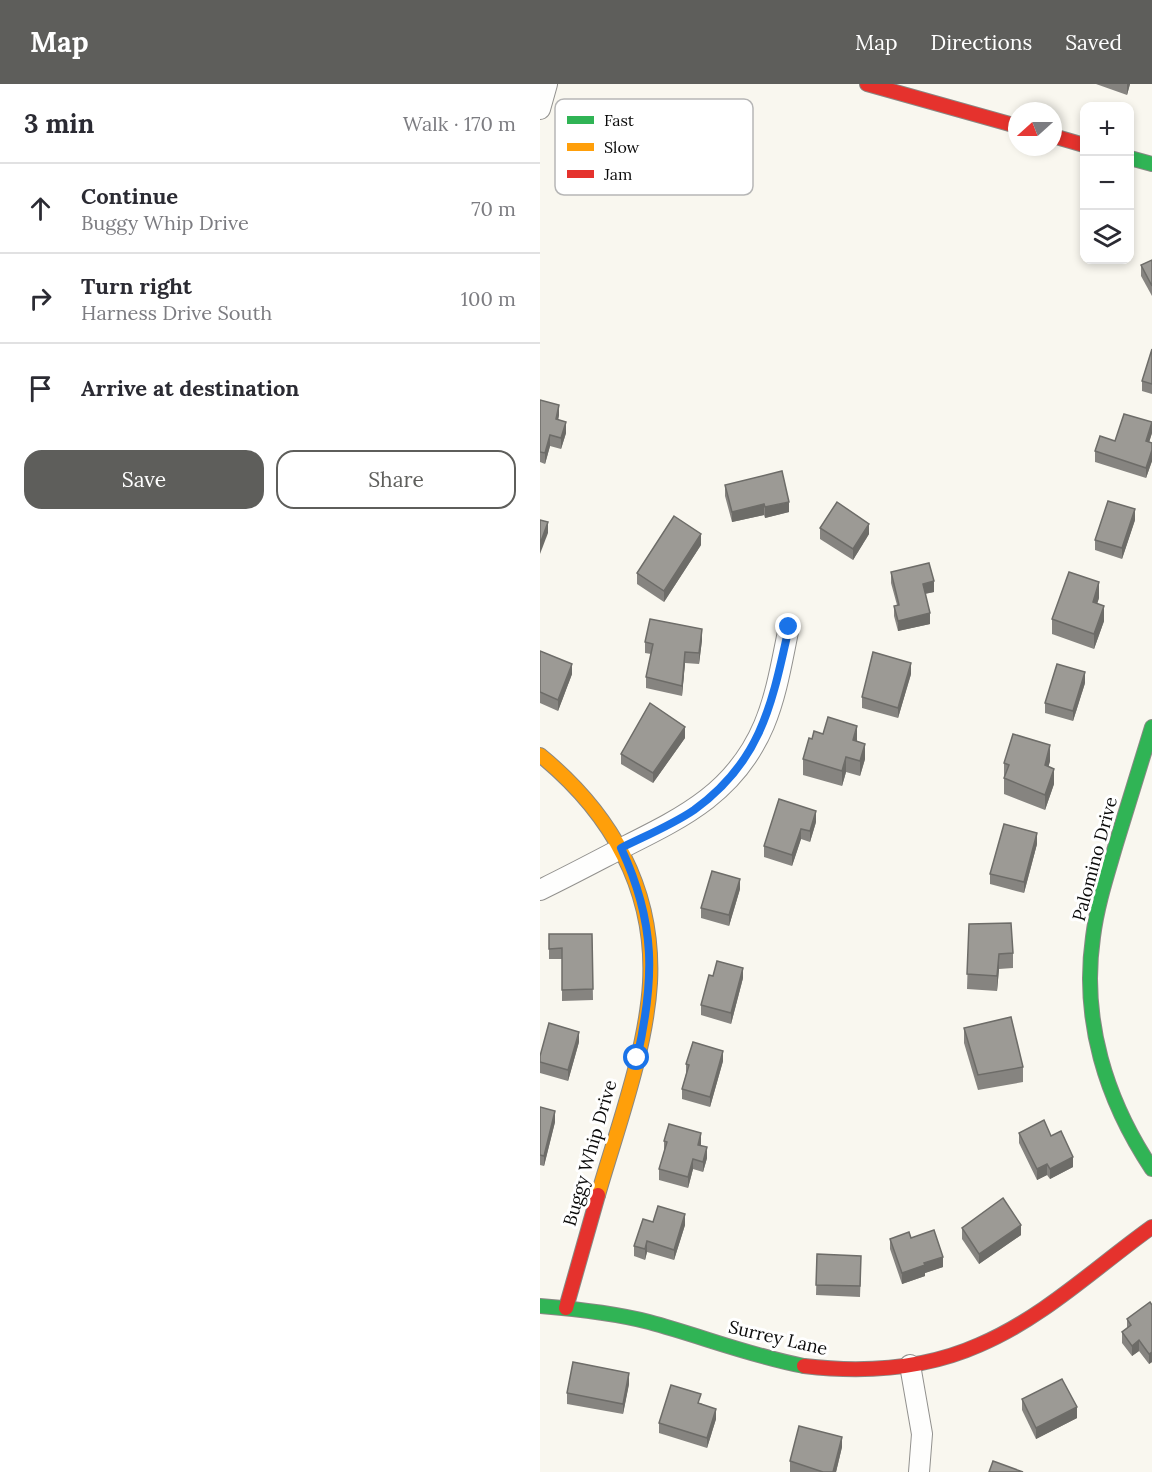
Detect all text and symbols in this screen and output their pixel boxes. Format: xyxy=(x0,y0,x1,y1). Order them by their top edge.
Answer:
text: Map xyxy=(30,24,89,60)
text: Map xyxy=(855,29,898,56)
text: Directions xyxy=(931,29,1032,56)
text: Saved xyxy=(1065,29,1122,56)
legend xyxy=(555,99,753,195)
north arrow xyxy=(1008,102,1062,156)
map controls xyxy=(1080,102,1134,264)
button: + xyxy=(1080,102,1134,156)
text: 3 min xyxy=(24,107,94,140)
text: Fast xyxy=(604,110,635,130)
text: Walk · 170 m xyxy=(403,111,516,136)
text: Slow xyxy=(604,137,640,157)
button: − xyxy=(1080,156,1134,210)
text: Jam xyxy=(603,164,632,184)
text: Continue xyxy=(81,182,178,210)
icon: ahead xyxy=(24,192,57,225)
text: 70 m xyxy=(471,196,516,221)
text: Buggy Whip Drive xyxy=(81,210,249,235)
button: layers xyxy=(1080,210,1134,264)
text: Turn right xyxy=(81,272,192,300)
icon: right xyxy=(24,282,57,315)
text: 100 m xyxy=(461,286,516,311)
text: Harness Drive South xyxy=(81,300,272,325)
icon: arrive xyxy=(24,372,57,405)
text: Arrive at destination xyxy=(81,374,299,402)
button: Save xyxy=(24,450,264,509)
button: Share xyxy=(276,450,516,509)
route end xyxy=(775,613,801,639)
street label: Palomino Drive xyxy=(1067,794,1122,924)
route start xyxy=(623,1044,649,1070)
street label: Buggy Whip Drive xyxy=(558,1077,621,1229)
street label: Surrey Lane xyxy=(726,1315,830,1360)

